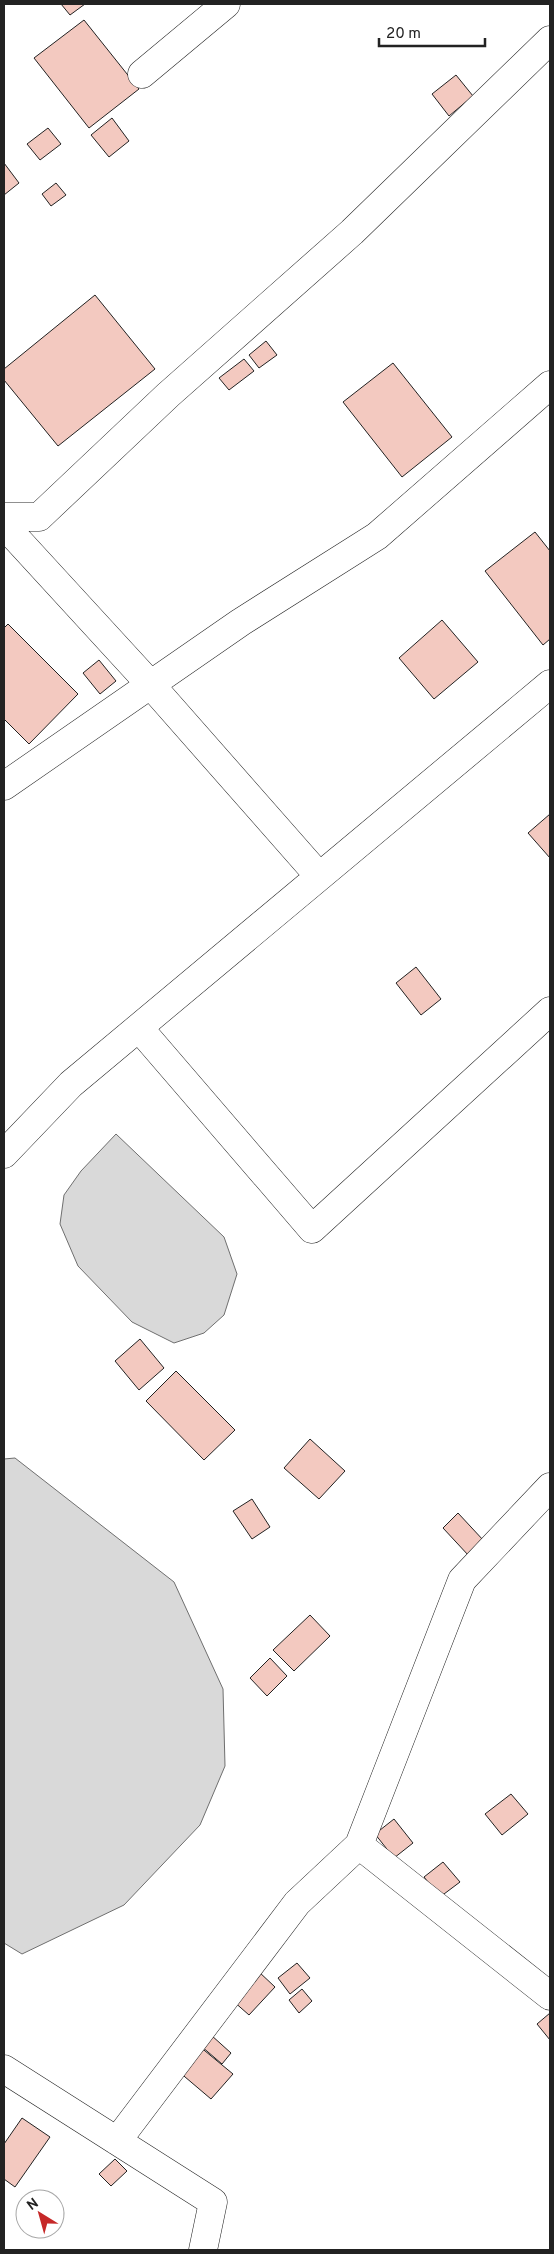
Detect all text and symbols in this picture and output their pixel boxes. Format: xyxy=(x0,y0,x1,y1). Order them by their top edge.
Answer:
scale bar xyxy=(379,15,485,47)
text: 20 m xyxy=(386,25,421,44)
north arrow xyxy=(15,2189,65,2239)
text: N xyxy=(24,2195,42,2215)

